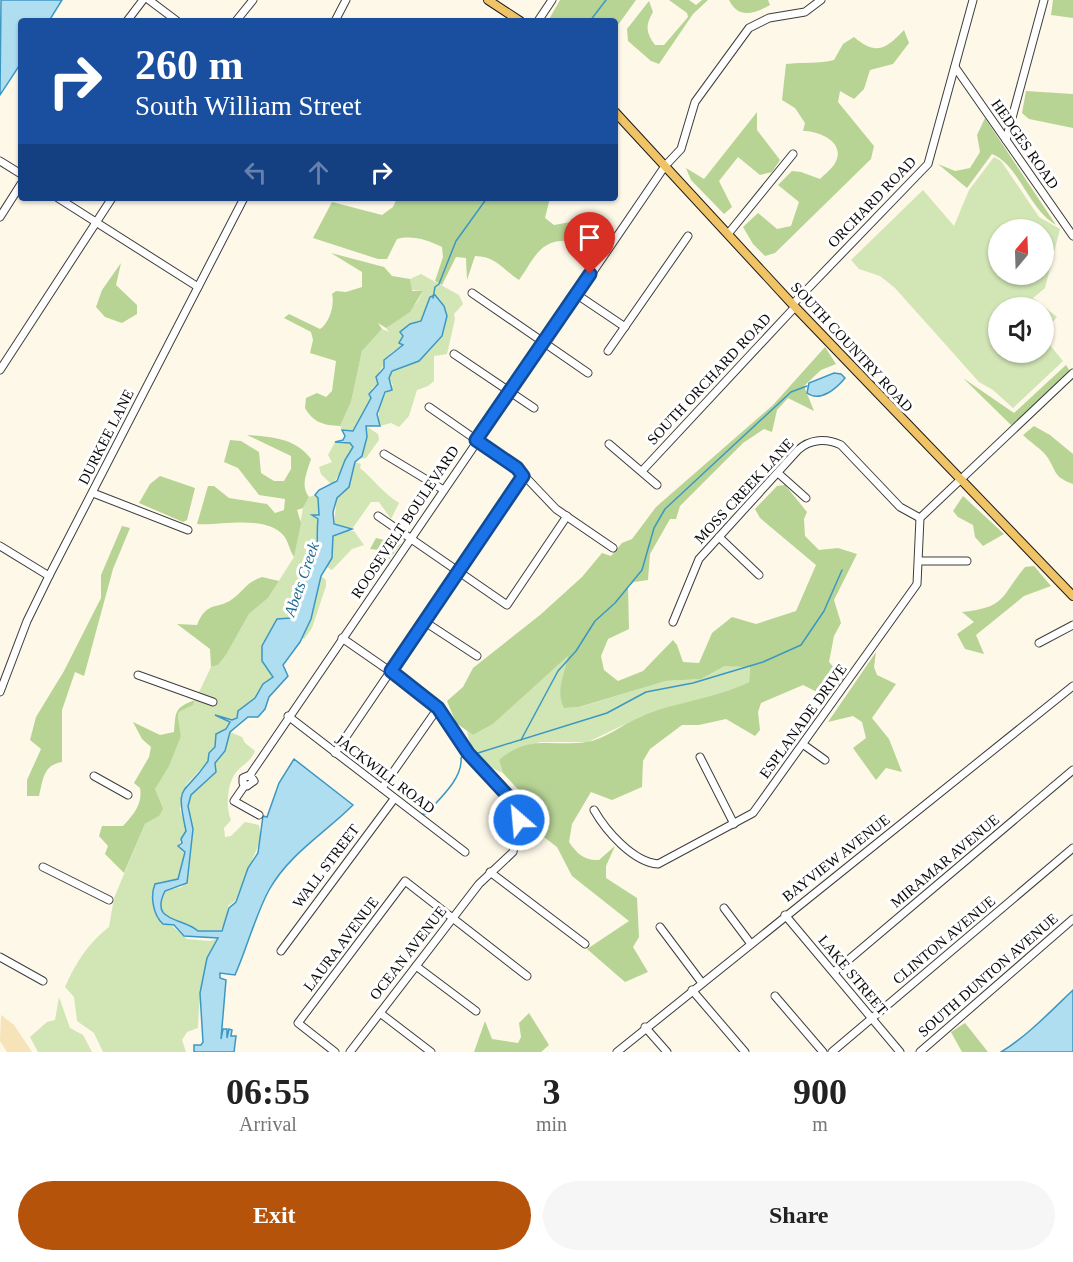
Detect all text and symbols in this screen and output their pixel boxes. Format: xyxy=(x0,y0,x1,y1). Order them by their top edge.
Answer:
icon: right xyxy=(36,42,114,120)
text: 260 m xyxy=(135,42,244,88)
text: South William Street xyxy=(135,91,361,121)
street label: HEDGES ROAD xyxy=(988,96,1062,192)
street label: ORCHARD ROAD xyxy=(825,153,919,251)
icon: left xyxy=(239,156,272,189)
icon: ahead xyxy=(302,156,335,189)
icon: right xyxy=(365,156,398,189)
pin xyxy=(564,212,615,274)
north arrow xyxy=(988,219,1054,285)
map controls xyxy=(988,219,1054,363)
icon: arrive xyxy=(573,221,606,254)
street label: SOUTH COUNTRY ROAD xyxy=(788,279,916,415)
button: sound xyxy=(988,297,1054,363)
street label: SOUTH ORCHARD ROAD xyxy=(644,310,774,448)
street label: DURKEE LANE xyxy=(75,387,137,487)
street label: MOSS CREEK LANE xyxy=(691,435,797,547)
street label: ROOSEVELT BOULEVARD xyxy=(348,443,462,601)
water label: Abets Creek xyxy=(281,539,322,619)
street label: ESPLANADE DRIVE xyxy=(756,661,850,781)
street label: JACKWILL ROAD xyxy=(332,731,438,817)
position arrow xyxy=(487,788,551,852)
street label: BAYVIEW AVENUE xyxy=(779,811,893,905)
street label: MIRAMAR AVENUE xyxy=(888,811,1002,911)
street label: WALL STREET xyxy=(290,821,362,911)
street label: CLINTON AVENUE xyxy=(890,893,998,987)
street label: LAURA AVENUE xyxy=(300,894,382,994)
street label: OCEAN AVENUE xyxy=(367,903,449,1003)
street label: SOUTH DUNTON AVENUE xyxy=(915,910,1061,1040)
street label: LAKE STREET xyxy=(815,932,891,1018)
text: 06:55 xyxy=(226,1072,310,1112)
text: 3 xyxy=(543,1072,561,1112)
text: 900 xyxy=(793,1072,847,1112)
text: Arrival xyxy=(239,1113,297,1135)
text: min xyxy=(536,1113,567,1135)
text: m xyxy=(812,1113,828,1135)
button: Exit xyxy=(18,1181,531,1250)
button: Share xyxy=(543,1181,1055,1250)

